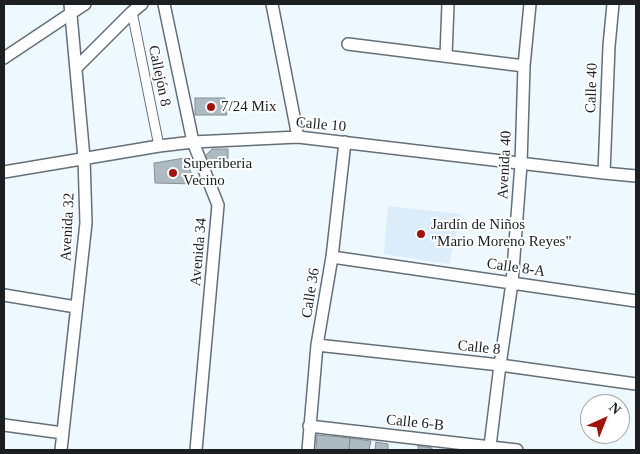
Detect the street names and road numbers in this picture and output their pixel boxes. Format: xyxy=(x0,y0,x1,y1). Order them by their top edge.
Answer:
street label: Callejón 8 xyxy=(144,44,174,108)
street label: Calle 40 xyxy=(582,62,602,114)
street label: Calle 10 xyxy=(295,114,347,136)
street label: Avenida 40 xyxy=(494,130,516,200)
street label: Avenida 32 xyxy=(57,192,79,262)
street label: Avenida 34 xyxy=(187,217,211,287)
street label: Calle 8-A xyxy=(486,255,546,281)
street label: Calle 36 xyxy=(298,267,324,319)
street label: Calle 8 xyxy=(457,337,501,359)
street label: Calle 6-B xyxy=(385,411,445,435)

